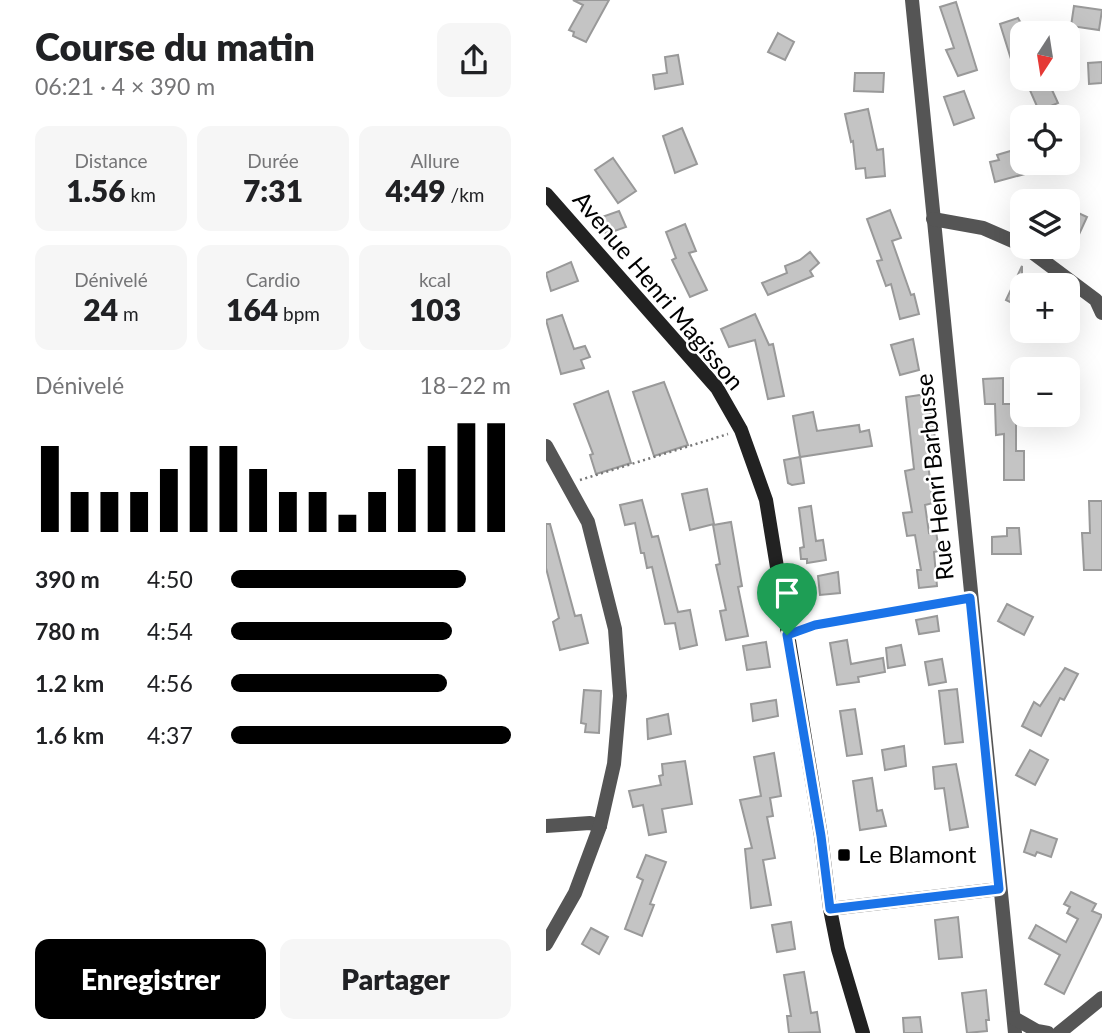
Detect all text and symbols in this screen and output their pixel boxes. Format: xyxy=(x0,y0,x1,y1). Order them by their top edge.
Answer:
north arrow xyxy=(1010,21,1080,91)
map controls xyxy=(1010,21,1080,427)
text: Course du matin xyxy=(35,23,315,69)
button: share xyxy=(437,23,511,97)
text: 06:21 · 4 × 390 m xyxy=(35,72,215,100)
button: locate xyxy=(1010,105,1080,175)
text: Distance xyxy=(75,149,147,172)
text: Durée xyxy=(247,149,299,172)
text: Allure xyxy=(411,149,459,172)
text: 1.56 xyxy=(66,172,126,208)
text: 7:31 xyxy=(243,172,303,208)
text: 4:49 xyxy=(386,172,446,208)
text: km xyxy=(126,183,156,206)
text: /km xyxy=(446,183,484,206)
street label: Avenue Henri Magisson xyxy=(568,185,751,395)
button: layers xyxy=(1010,189,1080,259)
text: Dénivelé xyxy=(74,268,148,291)
text: Cardio xyxy=(246,268,300,291)
text: kcal xyxy=(419,268,451,291)
button: + xyxy=(1010,273,1080,343)
text: 24 xyxy=(83,291,118,327)
text: 164 xyxy=(226,291,278,327)
text: 103 xyxy=(409,291,461,327)
text: m xyxy=(118,302,139,325)
text: bpm xyxy=(278,302,320,325)
button: − xyxy=(1010,357,1080,427)
text: Dénivelé xyxy=(35,371,124,399)
text: 18–22 m xyxy=(419,371,511,399)
street label: Rue Henri Barbusse xyxy=(908,372,959,582)
pin xyxy=(757,563,817,635)
text: 390 m xyxy=(35,565,100,593)
text: 4:50 xyxy=(147,565,193,593)
icon: arrive xyxy=(768,574,806,612)
text: 780 m xyxy=(35,617,100,645)
text: 4:54 xyxy=(147,617,193,645)
text: 1.2 km xyxy=(35,669,104,697)
text: 4:56 xyxy=(147,669,193,697)
text: 1.6 km xyxy=(35,721,104,749)
text: 4:37 xyxy=(147,721,193,749)
place label: Le Blamont xyxy=(858,839,977,868)
marker: Le Blamont xyxy=(836,847,852,863)
button: Enregistrer xyxy=(35,939,266,1019)
button: Partager xyxy=(280,939,511,1019)

